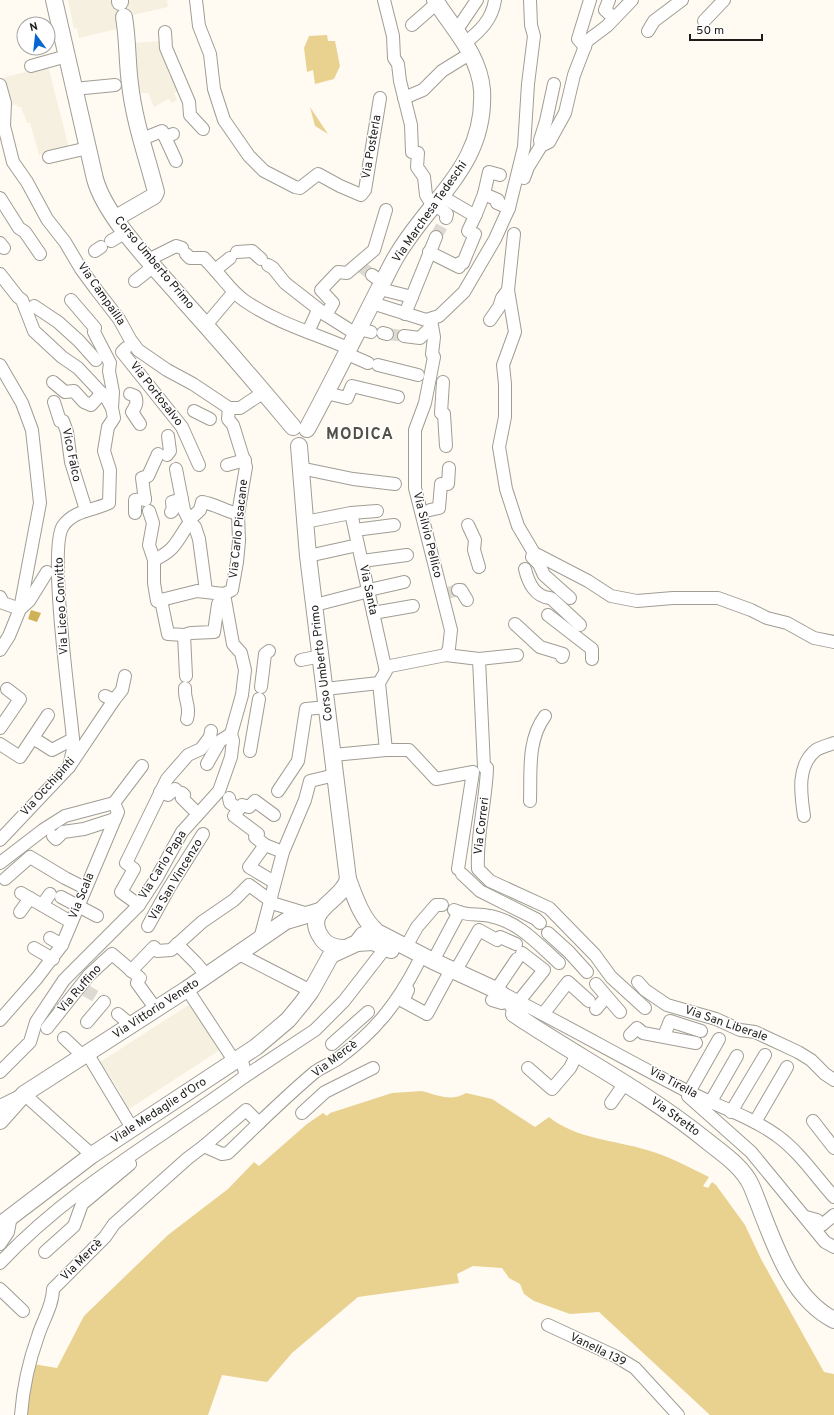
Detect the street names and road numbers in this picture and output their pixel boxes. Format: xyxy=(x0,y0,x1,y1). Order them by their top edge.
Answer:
street label: Via Posterla xyxy=(358,114,386,180)
street label: Via Marchesa Tedeschi xyxy=(389,158,471,266)
street label: Corso Umberto Primo xyxy=(110,213,198,313)
street label: Via Campailla xyxy=(73,259,129,329)
street label: Via Portosalvo xyxy=(126,358,186,430)
street label: Vico Falco xyxy=(58,427,85,484)
street label: Via Carlo Pisacane xyxy=(226,479,252,579)
street label: Via Silvio Pellico xyxy=(409,490,446,580)
street label: Via Liceo Convitto xyxy=(51,556,73,655)
street label: Via Santa xyxy=(355,563,381,617)
street label: Corso Umberto Primo xyxy=(307,604,337,722)
street label: Via Occhipinti xyxy=(17,754,79,820)
street label: Via Correri xyxy=(471,796,493,856)
street label: Via Carlo Papa xyxy=(135,827,191,903)
street label: Via San Vincenzo xyxy=(145,836,207,924)
street label: Via Scala xyxy=(65,870,99,922)
street label: Via Ruffino xyxy=(54,961,106,1017)
street label: Via Vittorio Veneto xyxy=(110,975,203,1043)
street label: Via San Liberale xyxy=(682,1002,770,1046)
street label: Via Mercè xyxy=(309,1037,361,1081)
street label: Via Tirella xyxy=(646,1063,700,1103)
street label: Viale Medaglie d'Oro xyxy=(108,1074,210,1148)
street label: Via Stretto xyxy=(647,1094,703,1140)
street label: Via Mercè xyxy=(58,1236,106,1284)
street label: Vanella 139 xyxy=(567,1329,629,1371)

